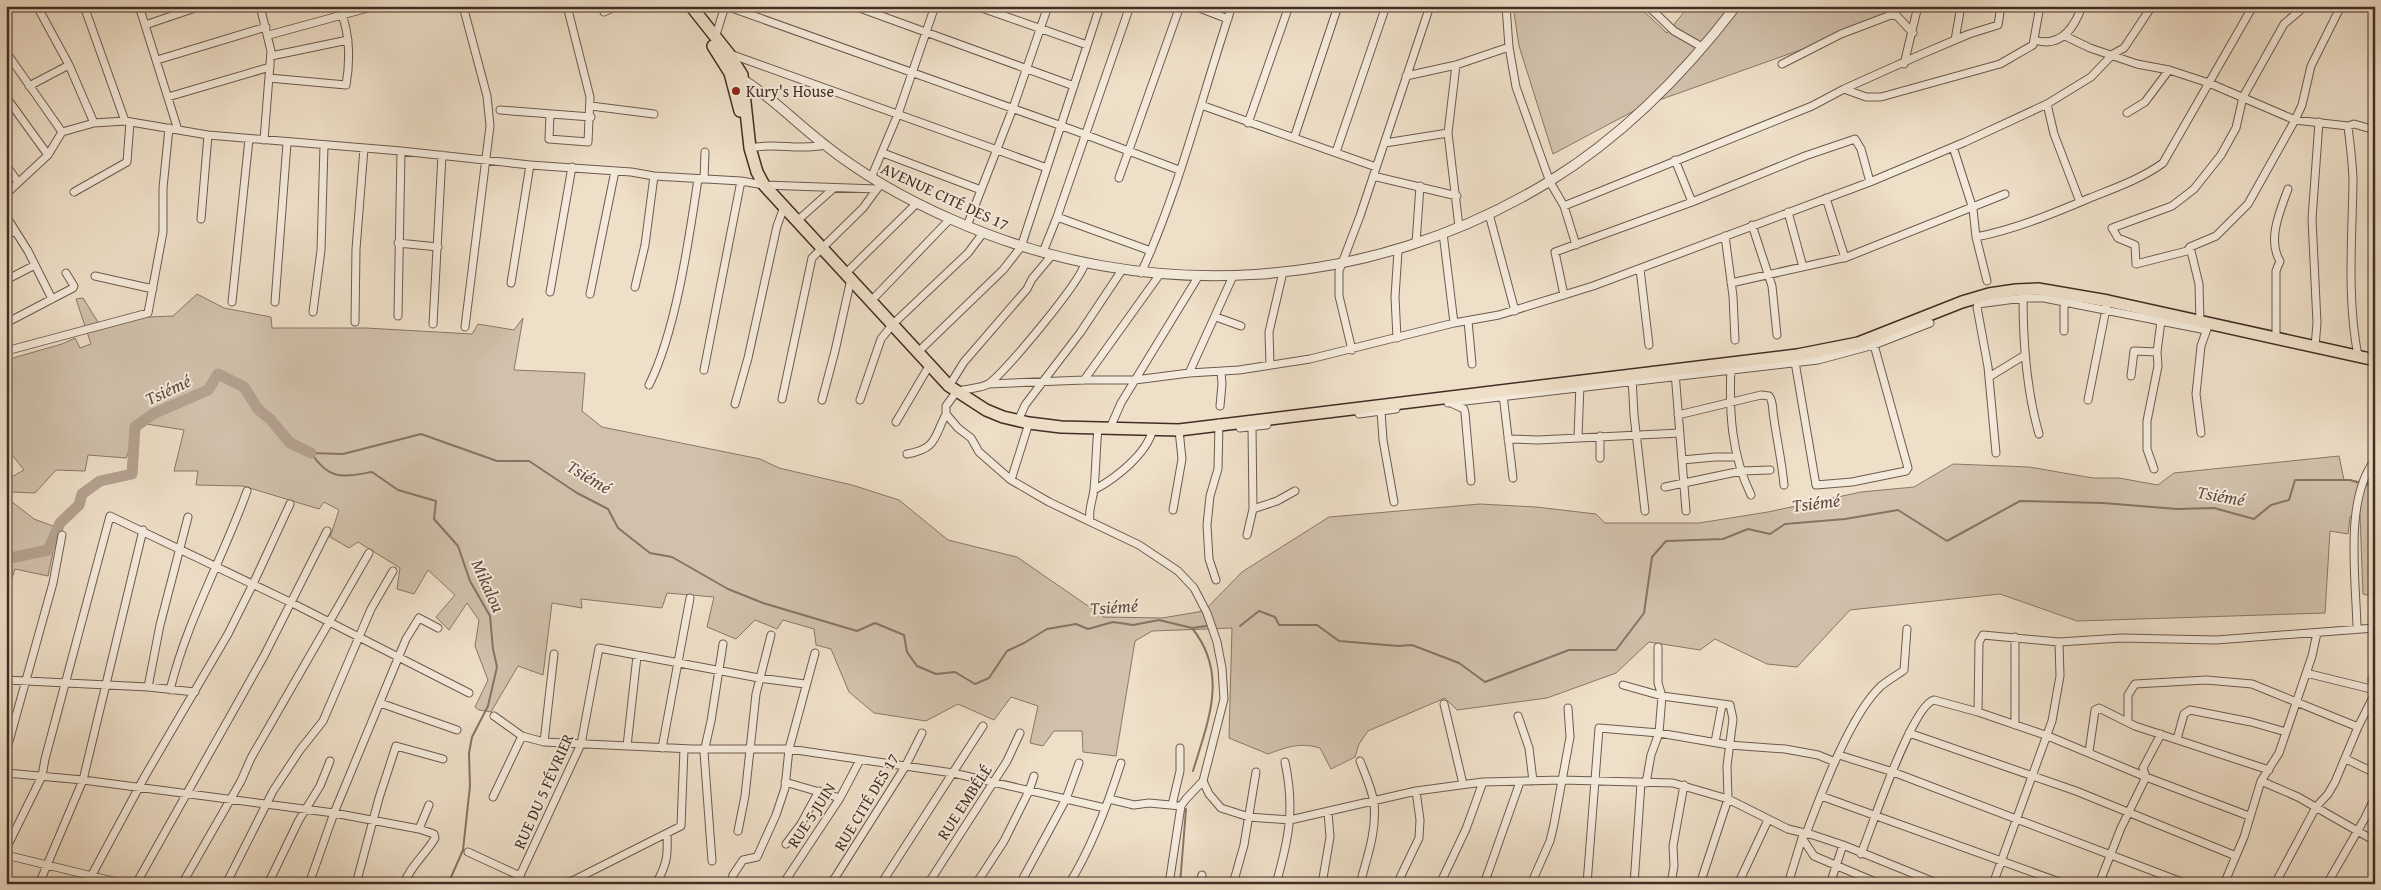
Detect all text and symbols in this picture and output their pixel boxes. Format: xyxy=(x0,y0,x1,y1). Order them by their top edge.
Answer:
place label: Kury's House xyxy=(746,79,834,103)
marker: Kury's House xyxy=(730,85,742,97)
street label: AVENUE CITÉ DES 17 xyxy=(877,156,1013,236)
water label: Tsiémé xyxy=(140,367,196,412)
water label: Tsiémé xyxy=(562,453,618,501)
water label: Tsiémé xyxy=(2195,478,2248,513)
water label: Tsiémé xyxy=(1790,486,1842,519)
water label: Mikalou xyxy=(465,555,512,617)
water label: Tsiémé xyxy=(1089,591,1140,622)
street label: RUE DU 5 FÉVRIER xyxy=(507,729,580,853)
street label: RUE CITÉ DES 17 xyxy=(827,748,905,855)
street label: RUE EMBÉLÉ xyxy=(931,760,997,844)
street label: RUE 5 JUIN xyxy=(781,777,841,852)

